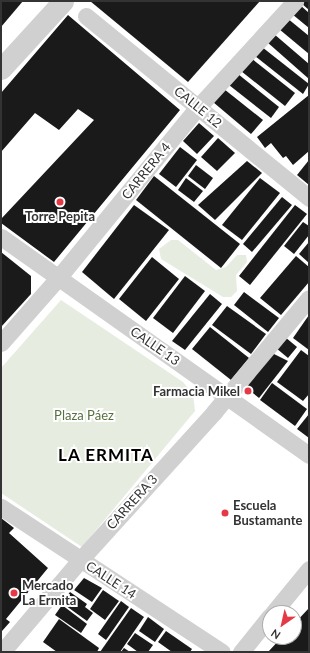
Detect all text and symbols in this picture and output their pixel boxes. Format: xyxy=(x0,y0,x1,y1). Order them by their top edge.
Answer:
street label: CALLE 12 xyxy=(171,83,225,131)
street label: CARRERA 4 xyxy=(118,139,174,203)
marker: Torre Pepita xyxy=(55,197,65,207)
place label: Torre Pepita xyxy=(25,208,95,224)
street label: CALLE 13 xyxy=(127,323,183,369)
place label: Farmacia Mikel xyxy=(153,383,240,399)
marker: Farmacia Mikel xyxy=(243,386,253,396)
park label: Plaza Páez xyxy=(54,407,114,423)
district label: LA ERMITA xyxy=(58,445,154,465)
street label: CARRERA 3 xyxy=(103,471,161,533)
place label: Escuela Bustamante xyxy=(233,498,302,529)
marker: Escuela Bustamante xyxy=(220,508,230,518)
street label: CALLE 14 xyxy=(83,558,139,602)
place label: Mercado La Ermita xyxy=(22,578,76,609)
marker: Mercado La Ermita xyxy=(9,588,19,598)
north arrow xyxy=(262,605,302,645)
text: N xyxy=(268,627,283,642)

